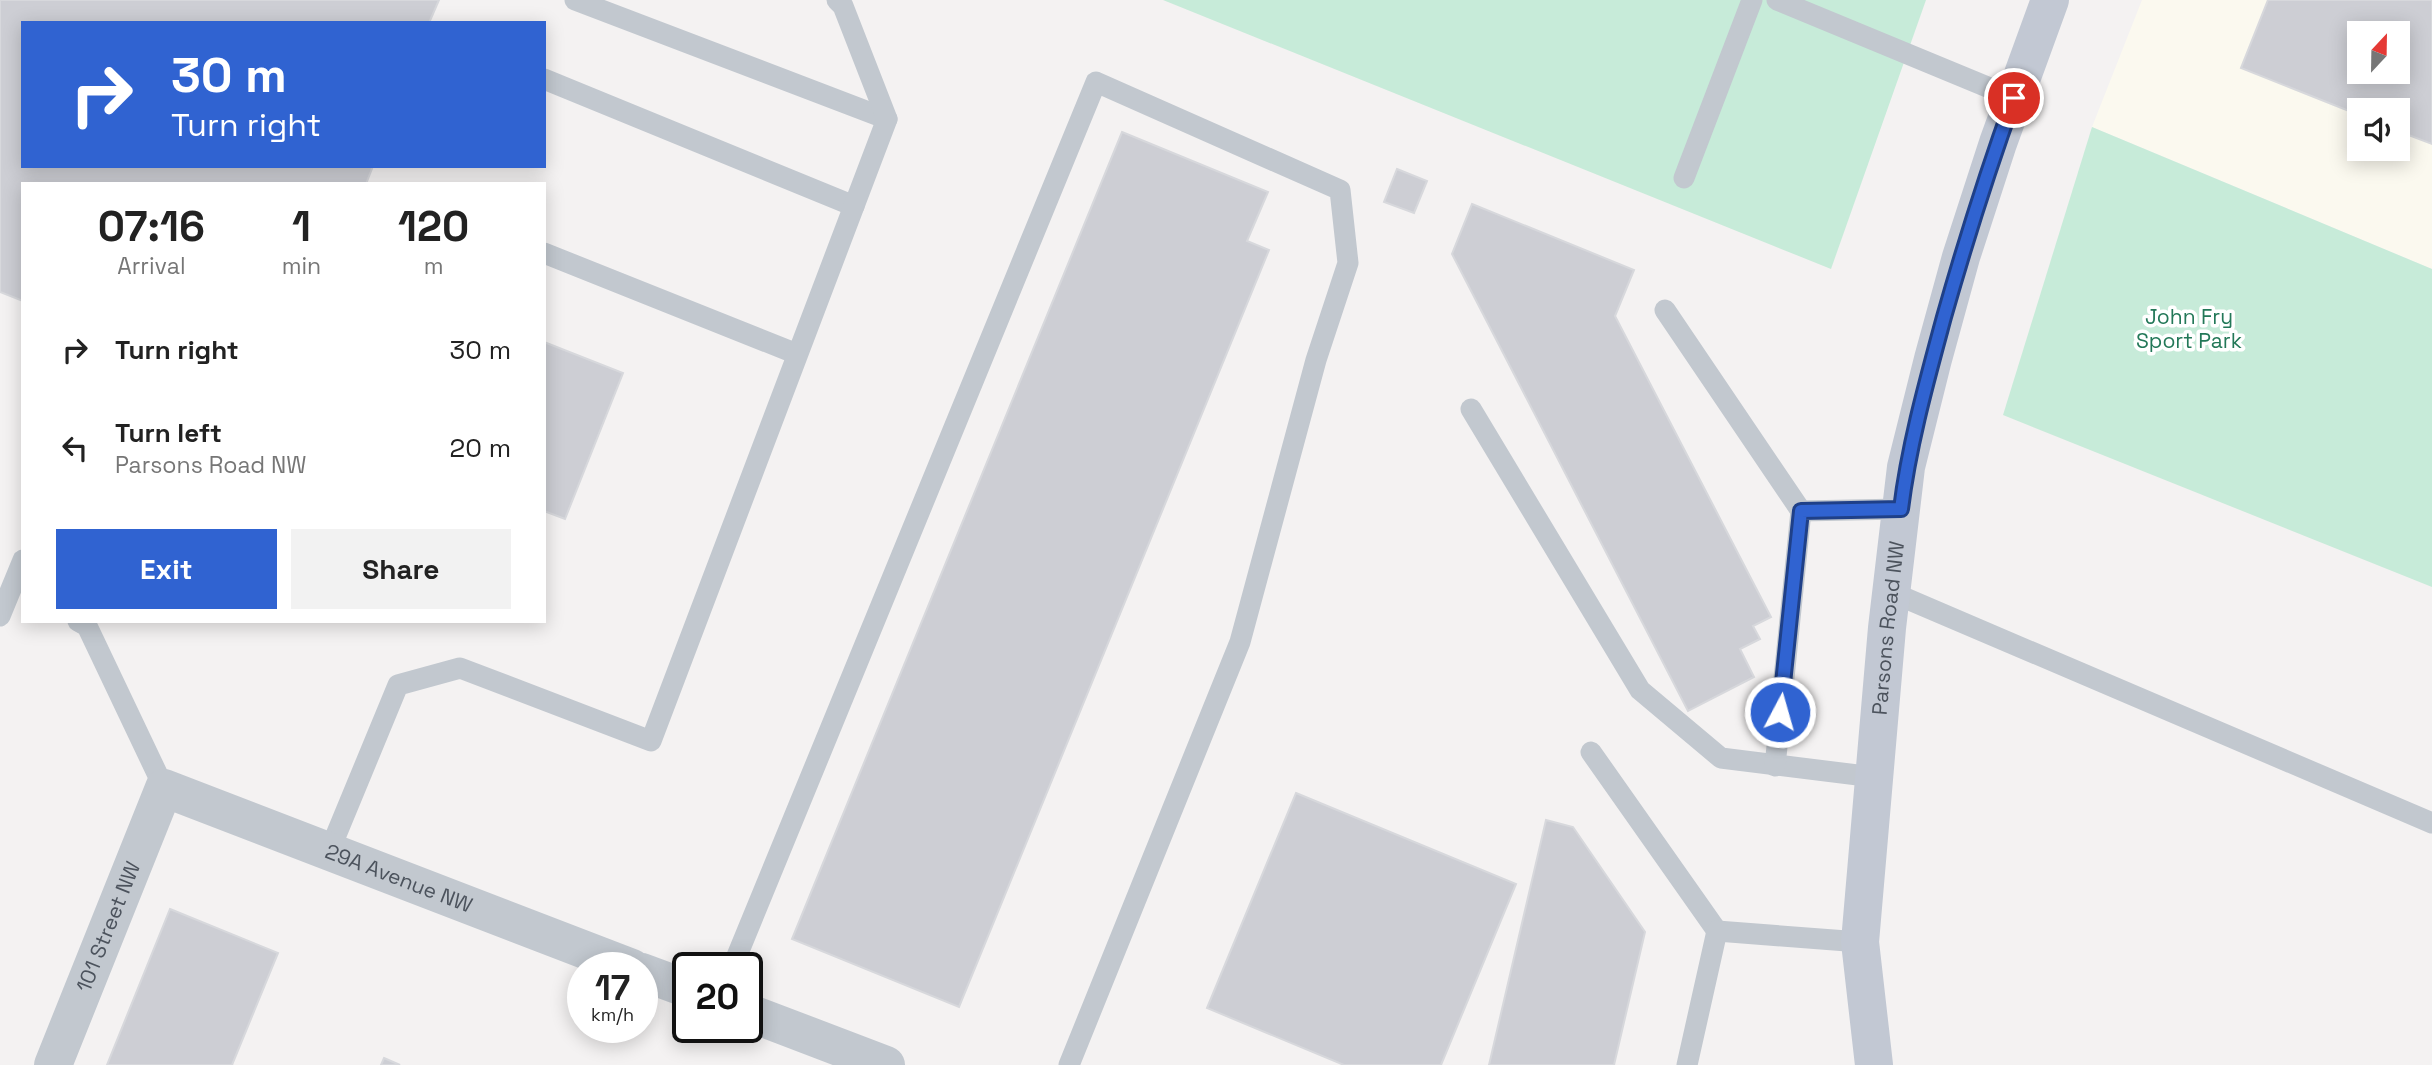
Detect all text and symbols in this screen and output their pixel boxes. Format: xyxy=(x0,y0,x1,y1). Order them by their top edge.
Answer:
north arrow xyxy=(2347,21,2410,84)
map controls xyxy=(2347,21,2410,161)
text: 30 m xyxy=(171,44,287,106)
icon: right xyxy=(56,49,147,140)
pin xyxy=(1984,68,2044,128)
icon: arrive xyxy=(1995,79,2033,117)
button: sound xyxy=(2347,98,2410,161)
text: Turn right xyxy=(171,105,321,145)
text: 07:16 xyxy=(98,200,205,253)
text: 1 xyxy=(292,200,311,253)
text: 120 xyxy=(398,200,469,253)
text: Arrival xyxy=(117,251,186,281)
text: min xyxy=(282,251,321,281)
text: m xyxy=(424,251,443,281)
park label: John Fry Sport Park xyxy=(2136,303,2242,354)
icon: right xyxy=(56,331,94,369)
text: Turn right xyxy=(115,333,239,367)
text: 30 m xyxy=(450,333,511,367)
text: Turn left xyxy=(115,416,222,450)
icon: left xyxy=(56,429,94,467)
text: 20 m xyxy=(450,431,511,465)
text: Parsons Road NW xyxy=(115,450,306,480)
button: Exit xyxy=(56,529,277,609)
button: Share xyxy=(291,529,511,609)
street label: Parsons Road NW xyxy=(1866,539,1910,716)
position arrow xyxy=(1743,675,1817,749)
street label: 29A Avenue NW xyxy=(322,837,476,918)
street label: 101 Street NW xyxy=(70,857,146,996)
speed limit sign: 20 xyxy=(672,952,763,1043)
text: 17 xyxy=(595,966,630,1010)
text: km/h xyxy=(591,1003,634,1026)

